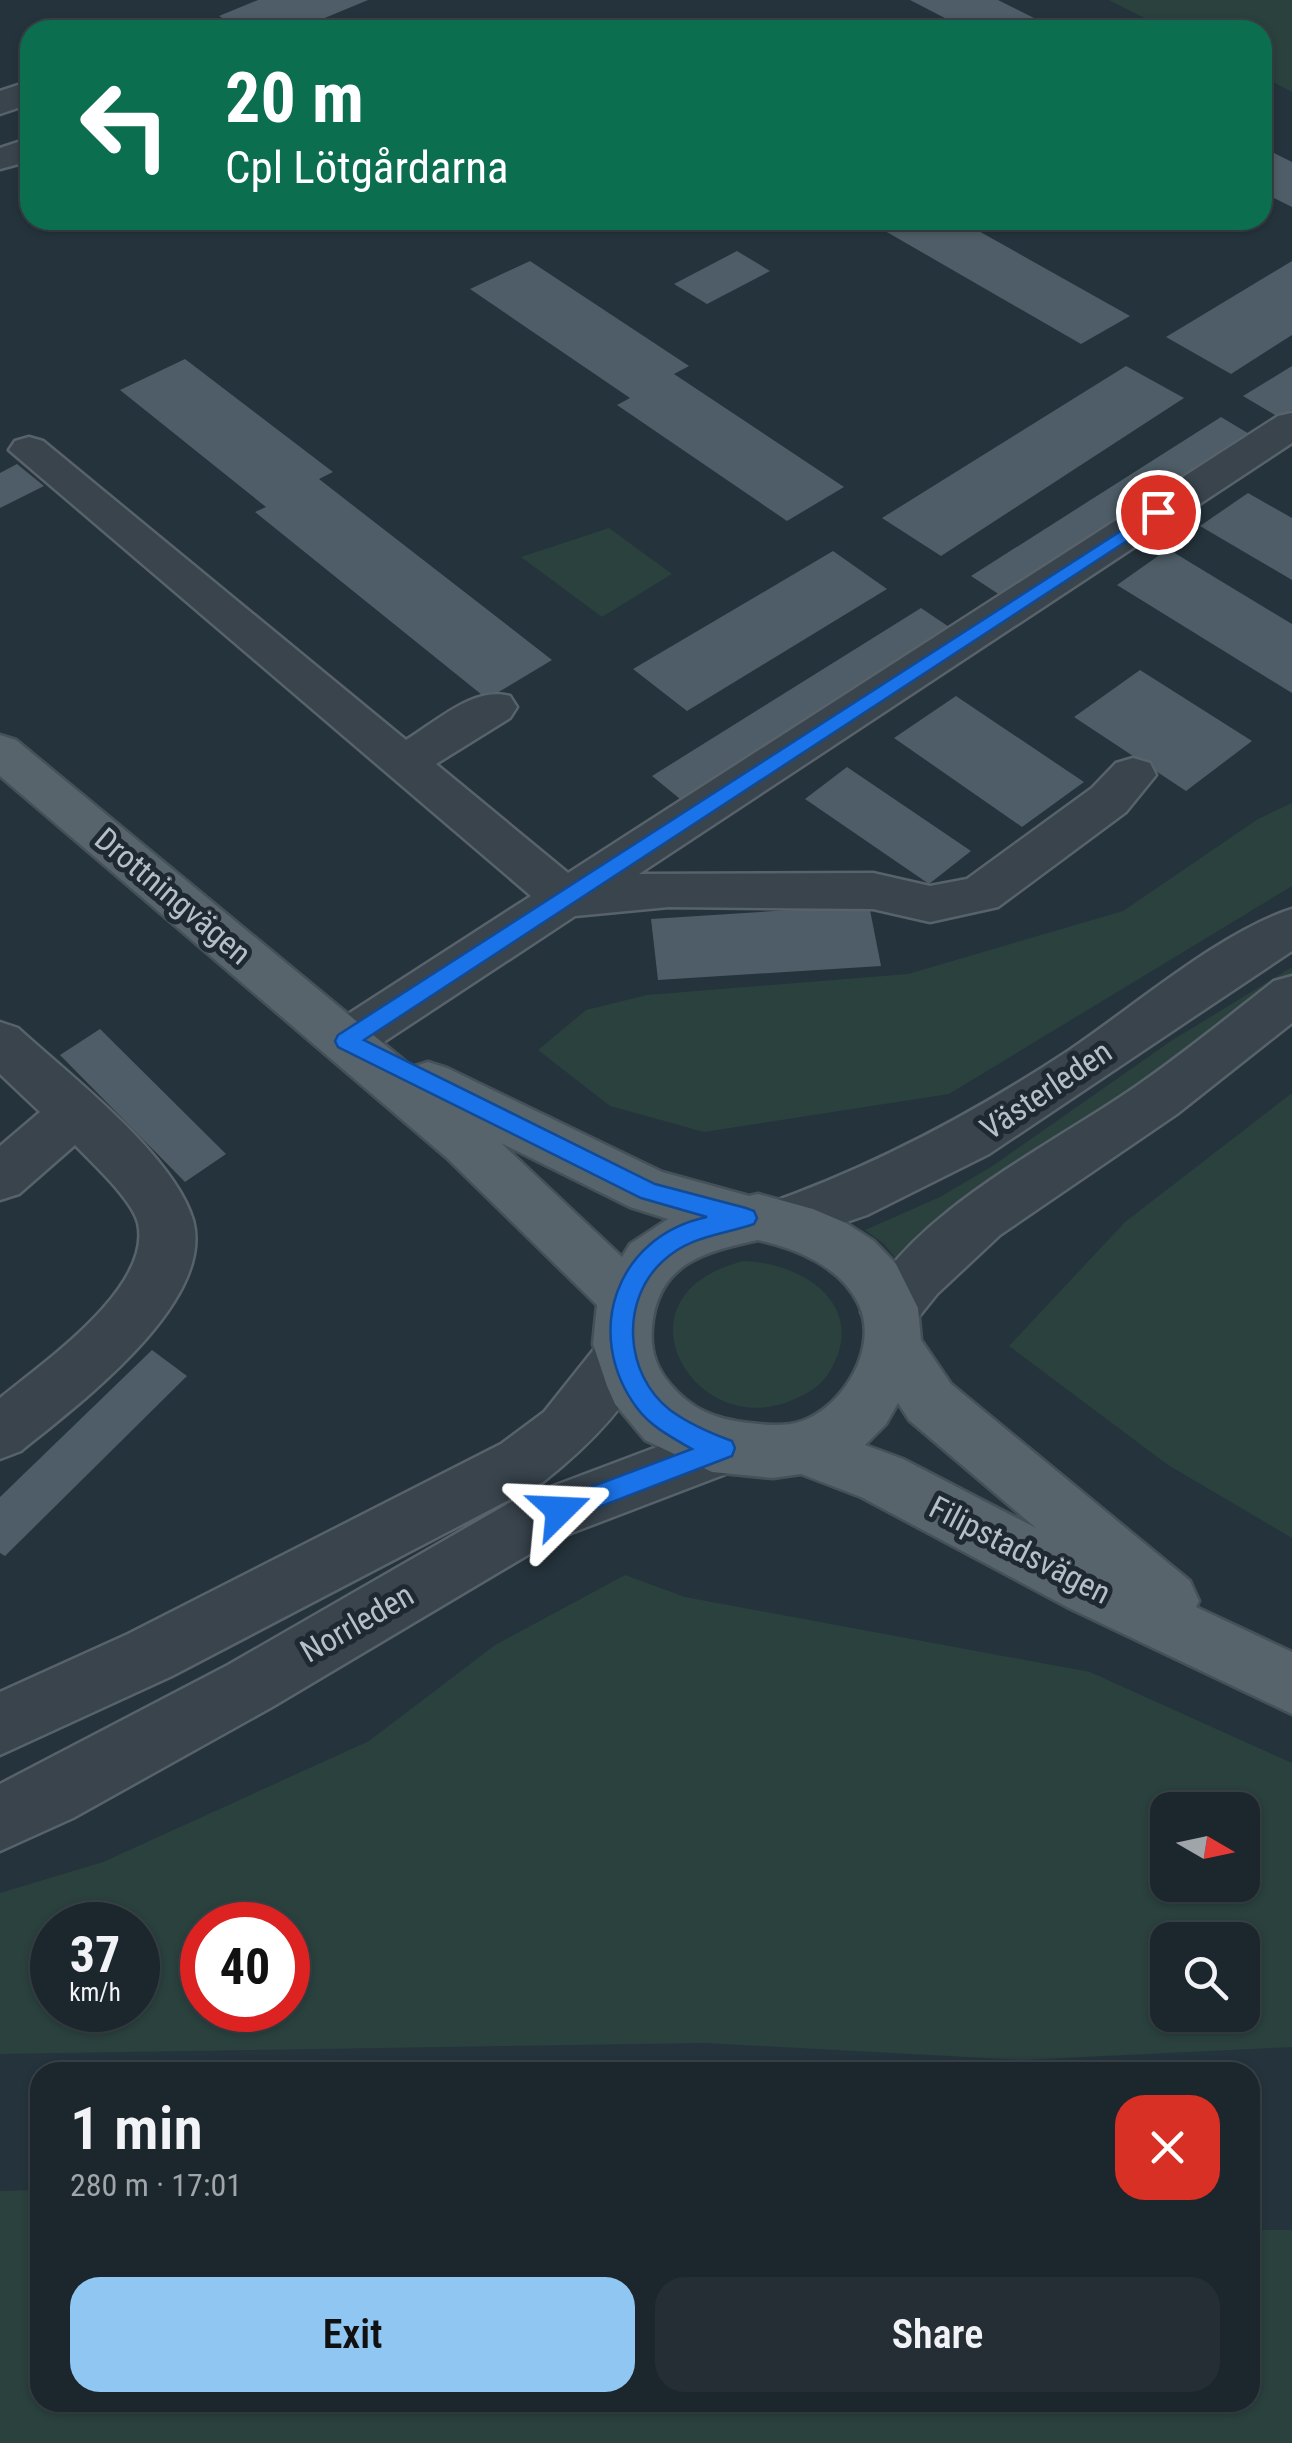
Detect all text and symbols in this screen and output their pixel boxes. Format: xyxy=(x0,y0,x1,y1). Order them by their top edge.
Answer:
text: 20 m xyxy=(225,57,364,139)
icon: left xyxy=(60,60,190,190)
text: Cpl Lötgårdarna xyxy=(225,141,509,194)
pin xyxy=(1116,470,1201,555)
icon: arrive xyxy=(1131,485,1186,540)
street label: Drottningvägen xyxy=(87,820,259,972)
street label: Västerleden xyxy=(973,1032,1119,1148)
position arrow xyxy=(508,1458,612,1562)
street label: Filipstadsvägen xyxy=(923,1488,1117,1612)
street label: Norrleden xyxy=(294,1576,420,1670)
north arrow xyxy=(1150,1792,1260,1902)
map controls xyxy=(1150,1792,1260,2032)
speed limit sign: 40 xyxy=(180,1902,310,2032)
button: search xyxy=(1150,1922,1260,2032)
text: 37 xyxy=(70,1926,120,1984)
text: km/h xyxy=(69,1978,121,2007)
text: 1 min xyxy=(70,2093,203,2164)
button: close xyxy=(1115,2095,1220,2200)
text: 280 m · 17:01 xyxy=(70,2166,242,2204)
button: Exit xyxy=(70,2277,635,2392)
button: Share xyxy=(655,2277,1220,2392)

